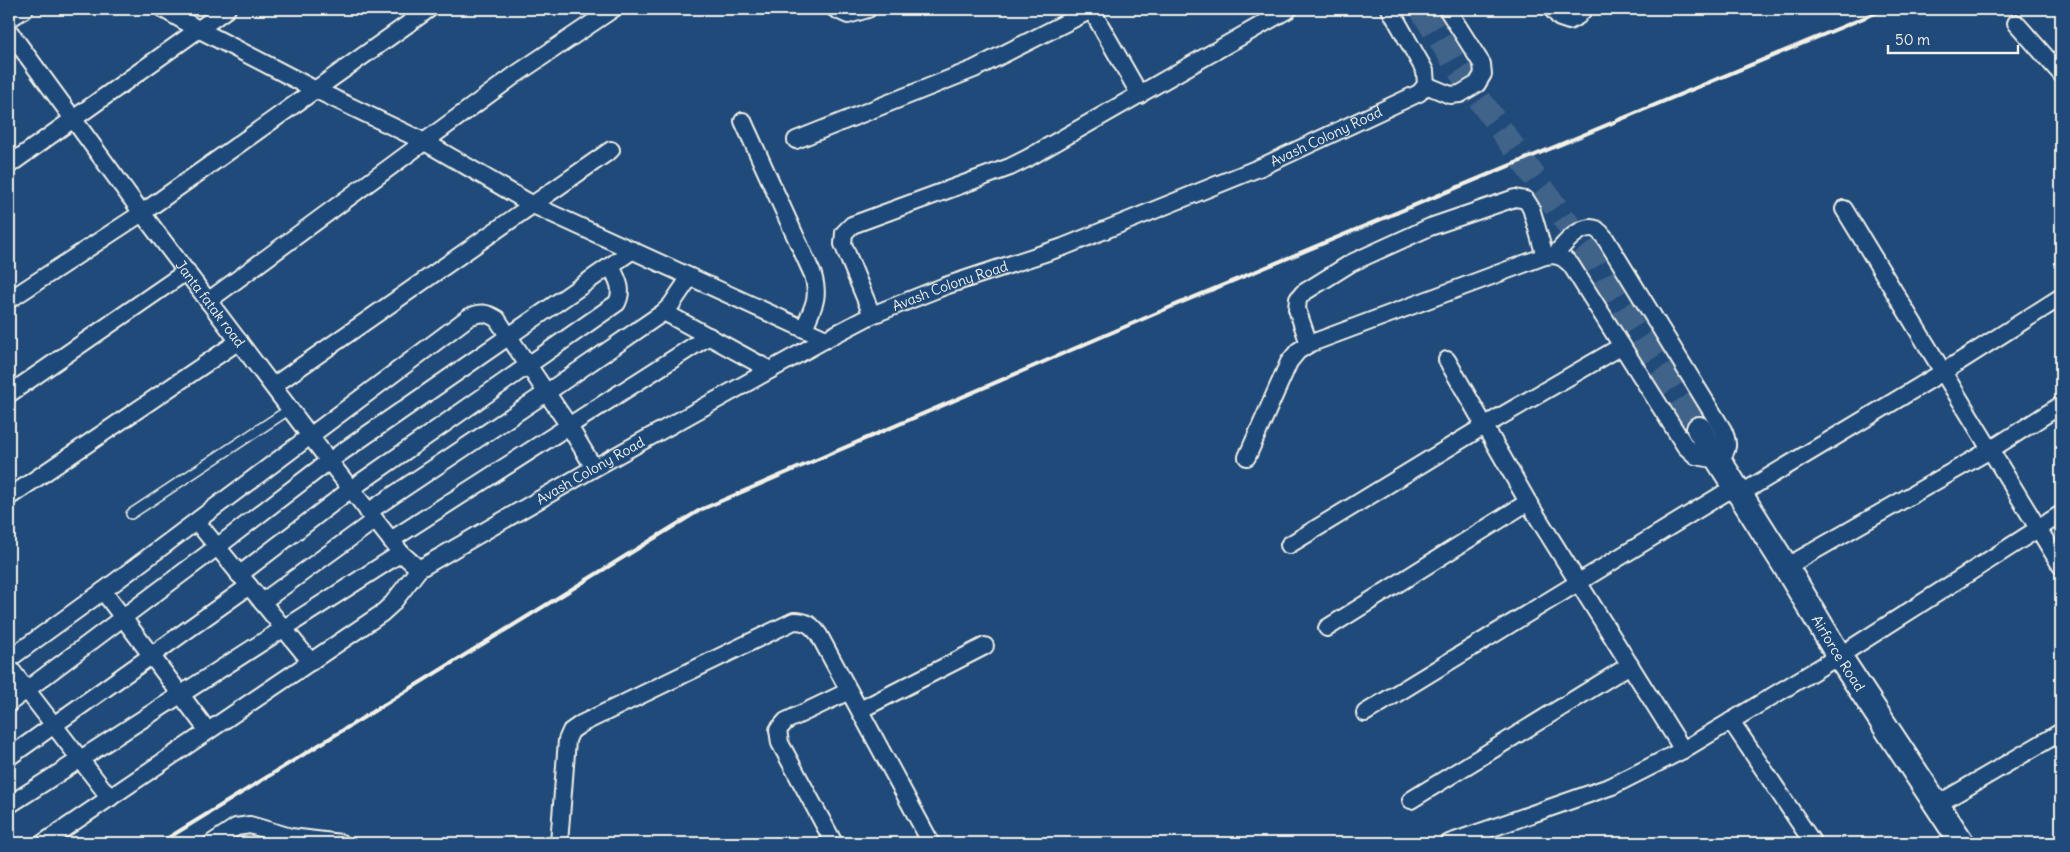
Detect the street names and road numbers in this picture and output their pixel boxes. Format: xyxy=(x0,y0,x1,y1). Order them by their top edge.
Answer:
street label: Avash Colony Road xyxy=(1267,103,1385,170)
street label: Janta fatak road xyxy=(172,257,249,351)
street label: Avash Colony Road xyxy=(890,257,1010,315)
street label: Avash Colony Road xyxy=(533,433,648,508)
street label: Airforce Road xyxy=(1808,612,1869,695)

